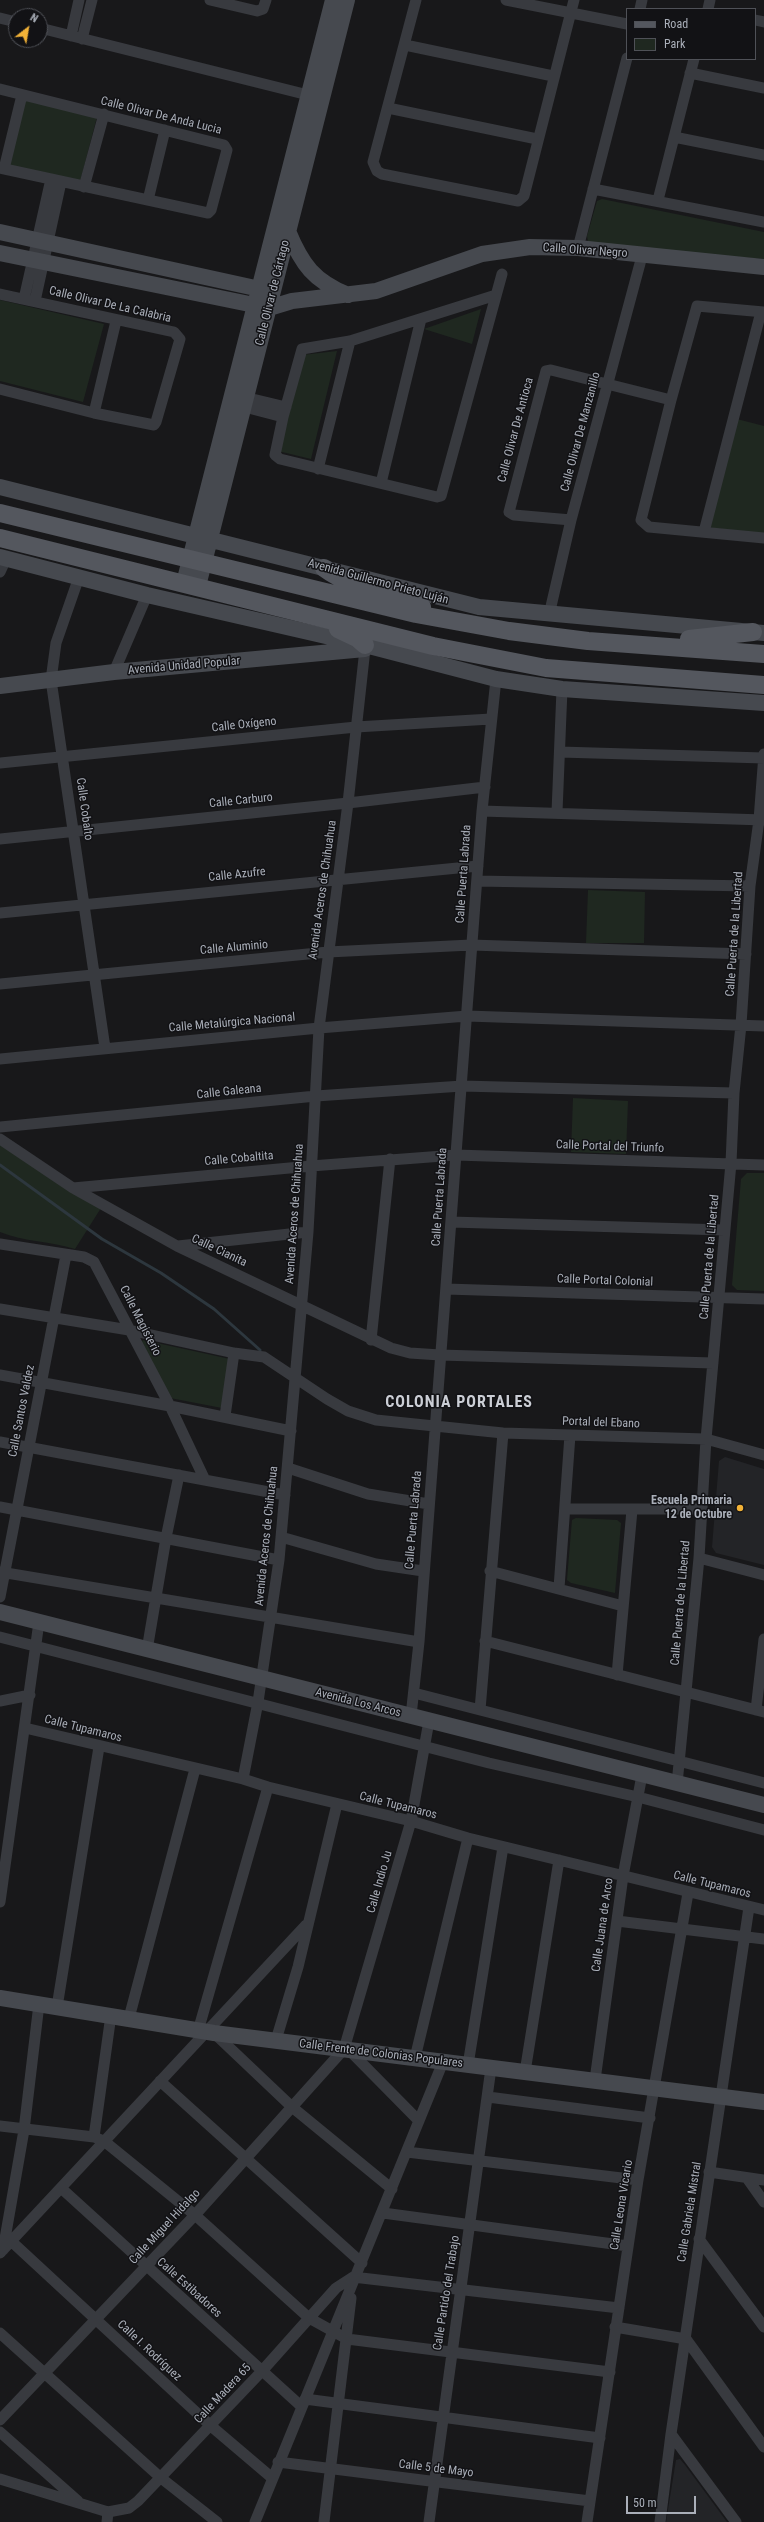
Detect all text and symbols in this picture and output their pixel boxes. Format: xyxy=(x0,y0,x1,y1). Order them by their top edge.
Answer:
north arrow xyxy=(8,8,48,48)
legend xyxy=(626,8,756,60)
text: N xyxy=(28,11,40,25)
text: Road xyxy=(664,17,688,31)
text: Park xyxy=(664,37,685,51)
street label: Calle Olivar De Anda Lucia xyxy=(99,94,223,138)
street label: Calle Olivar de Cártago xyxy=(253,239,293,347)
street label: Calle Olivar Negro xyxy=(542,241,628,261)
street label: Calle Olivar De La Calabria xyxy=(48,284,172,326)
street label: Calle Olivar De Manzanillo xyxy=(558,371,604,493)
street label: Calle Olivar De Antioca xyxy=(495,376,537,484)
street label: Avenida Guillermo Prieto Luján xyxy=(306,556,450,608)
street label: Avenida Unidad Popular xyxy=(127,654,241,678)
street label: Calle Oxígeno xyxy=(211,714,277,736)
street label: Calle Cobalto xyxy=(72,777,96,841)
street label: Calle Carburo xyxy=(208,790,274,812)
street label: Avenida Aceros de Chihuahua xyxy=(306,819,340,961)
street label: Calle Puerta Labrada xyxy=(453,824,475,924)
street label: Calle Azufre xyxy=(208,865,266,885)
street label: Calle Puerta de la Libertad xyxy=(723,871,747,997)
street label: Calle Aluminio xyxy=(199,938,269,958)
street label: Calle Metalúrgica Nacional xyxy=(168,1010,296,1036)
street label: Calle Galeana xyxy=(196,1081,262,1103)
street label: Calle Portal del Triunfo xyxy=(556,1138,664,1156)
street label: Avenida Aceros de Chihuahua xyxy=(283,1143,307,1285)
street label: Calle Puerta Labrada xyxy=(429,1147,451,1247)
street label: Calle Cobaltita xyxy=(204,1149,274,1169)
street label: Calle Puerta de la Libertad xyxy=(697,1194,723,1320)
street label: Calle Cianita xyxy=(189,1232,249,1270)
street label: Calle Portal Colonial xyxy=(557,1272,653,1290)
street label: Calle Magisterio xyxy=(116,1283,164,1359)
street label: Calle Santos Valdez xyxy=(6,1364,38,1458)
district label: COLONIA PORTALES xyxy=(385,1393,533,1413)
street label: Portal del Ebano xyxy=(562,1414,640,1432)
street label: Avenida Aceros de Chihuahua xyxy=(252,1465,282,1607)
street label: Calle Puerta Labrada xyxy=(403,1470,425,1570)
place label: Escuela Primaria 12 de Octubre xyxy=(651,1494,732,1522)
marker: Escuela Primaria 12 de Octubre xyxy=(735,1503,745,1513)
street label: Calle Puerta de la Libertad xyxy=(668,1540,694,1666)
street label: Avenida Los Arcos xyxy=(314,1685,402,1721)
street label: Calle Tupamaros xyxy=(43,1712,123,1746)
street label: Calle Tupamaros xyxy=(358,1789,438,1823)
street label: Calle Indio Ju xyxy=(364,1849,396,1915)
street label: Calle Tupamaros xyxy=(672,1868,752,1902)
street label: Calle Juana de Arco xyxy=(589,1877,617,1973)
street label: Calle Frente de Colonias Populares xyxy=(298,2037,464,2071)
street label: Calle Leona Vicario xyxy=(608,2159,636,2251)
street label: Calle Gabriela Mistral xyxy=(675,2161,705,2263)
street label: Calle Miguel Hidalgo xyxy=(126,2186,204,2268)
street label: Calle Partido del Trabajo xyxy=(431,2234,463,2352)
street label: Calle Estibadores xyxy=(154,2255,224,2321)
street label: Calle I. Rodríguez xyxy=(114,2318,184,2384)
street label: Calle Madera 65 xyxy=(192,2361,254,2427)
street label: Calle 5 de Mayo xyxy=(398,2457,474,2481)
scale bar xyxy=(628,2488,698,2514)
text: 50 m xyxy=(633,2496,657,2510)

